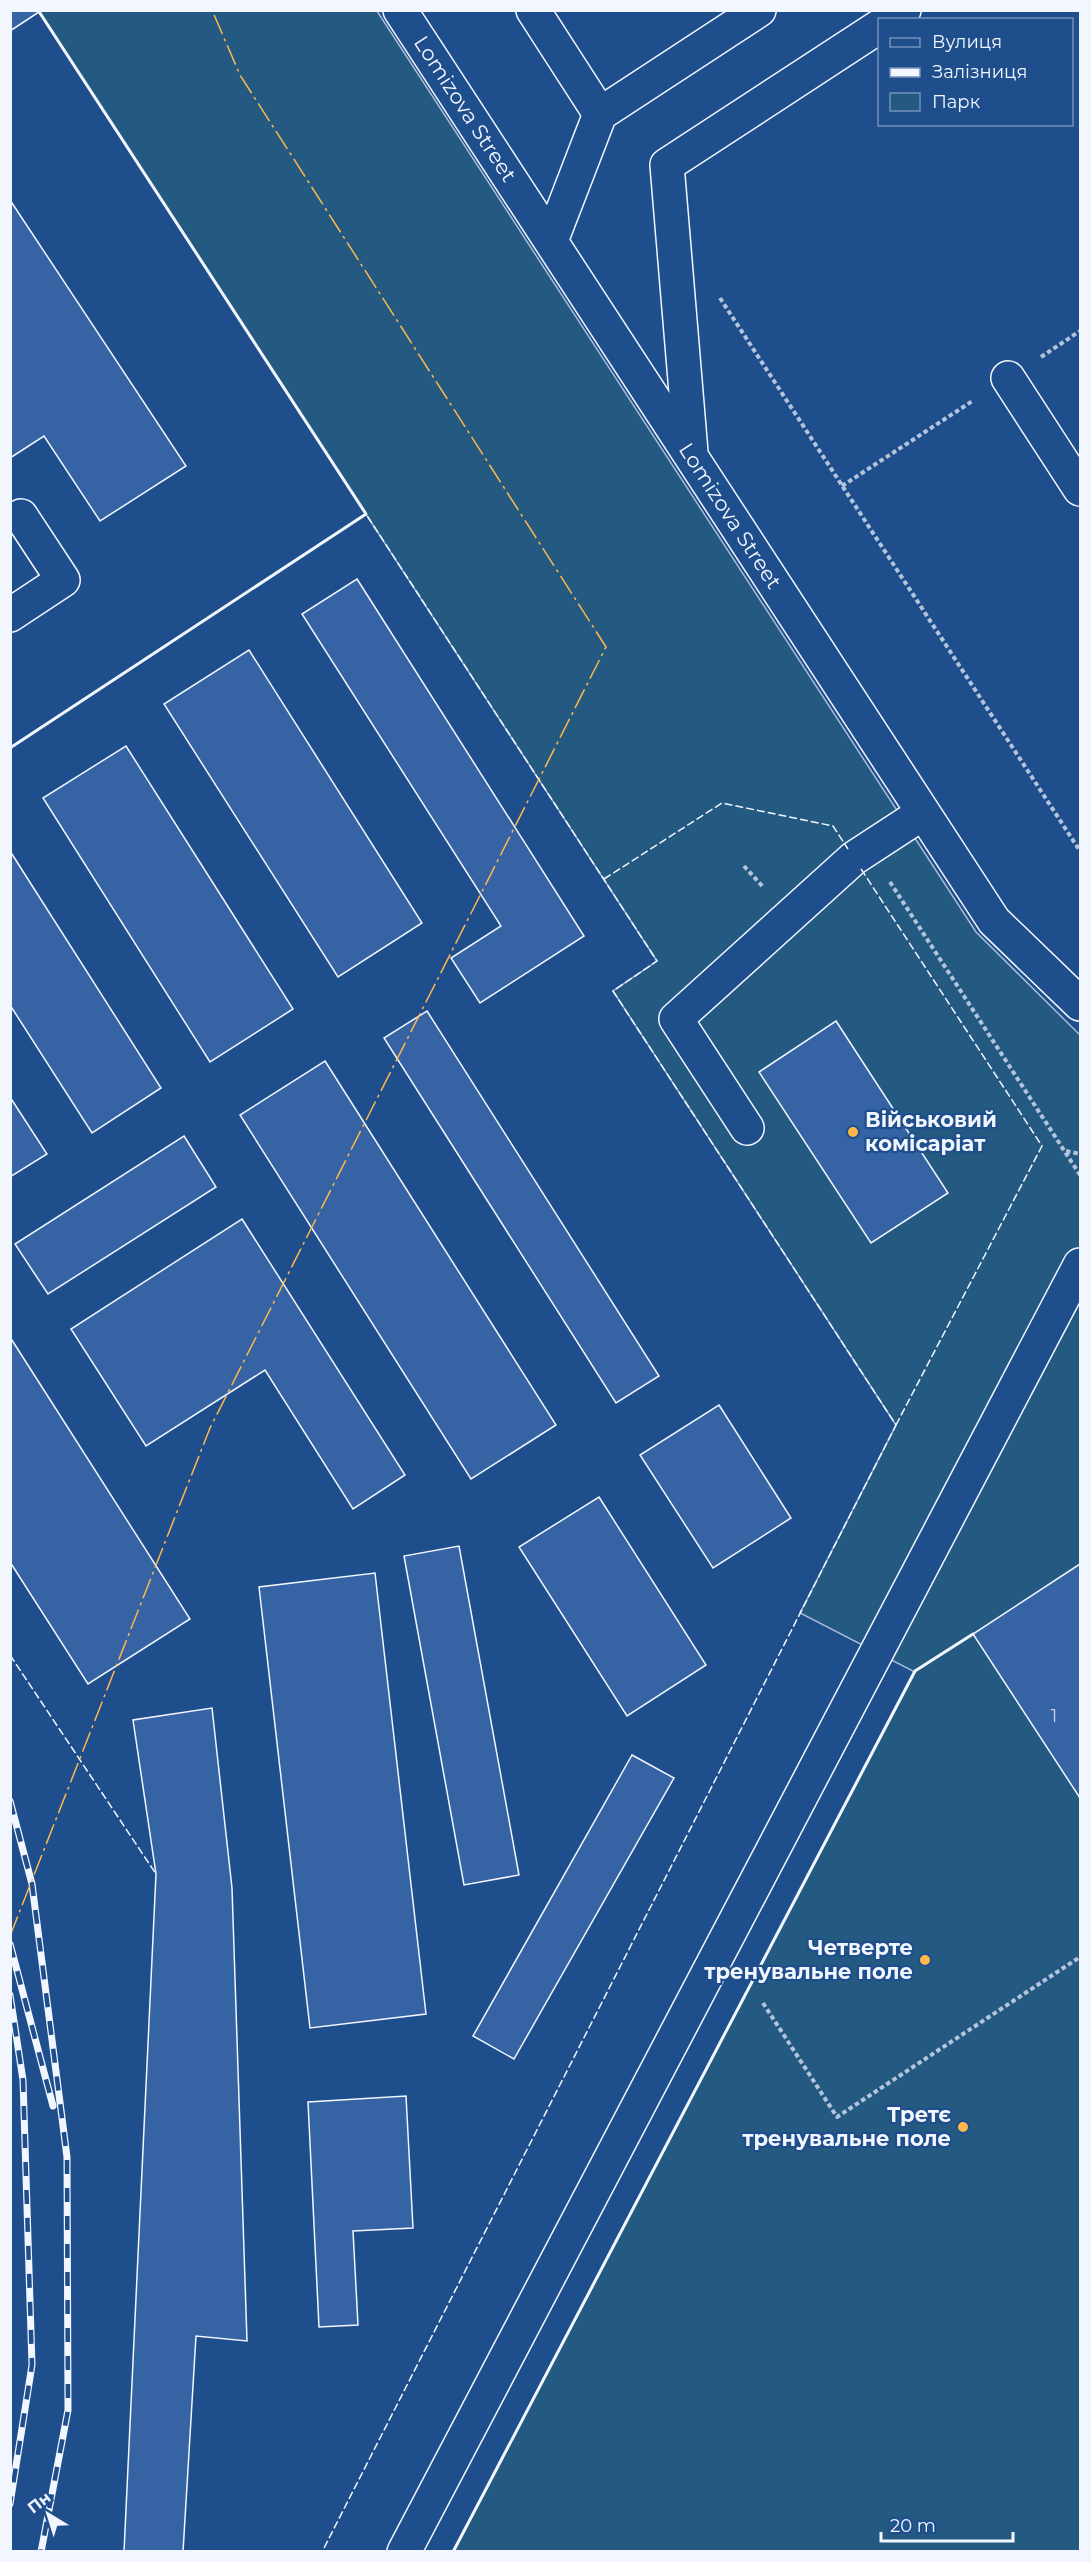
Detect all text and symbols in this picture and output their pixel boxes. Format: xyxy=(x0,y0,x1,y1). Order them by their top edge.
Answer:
legend xyxy=(878,18,1073,126)
street label: Lomizova Street xyxy=(409,31,522,186)
text: Вулиця xyxy=(932,31,1002,53)
text: Залізниця xyxy=(932,61,1027,83)
text: Парк xyxy=(932,91,981,113)
street label: Lomizova Street xyxy=(674,438,787,593)
place label: Військовий комісаріат xyxy=(865,1107,997,1156)
marker: Військовий комісаріат xyxy=(846,1125,860,1139)
house number: 1 xyxy=(1051,1705,1057,1727)
place label: Четверте тренувальне поле xyxy=(704,1935,913,1984)
marker: Четверте тренувальне поле xyxy=(918,1953,932,1967)
place label: Третє тренувальне поле xyxy=(742,2102,952,2151)
marker: Третє тренувальне поле xyxy=(956,2120,970,2134)
north arrow xyxy=(18,2484,78,2544)
text: Пн xyxy=(24,2488,54,2517)
scale bar xyxy=(881,2505,1013,2543)
text: 20 m xyxy=(890,2515,936,2537)

